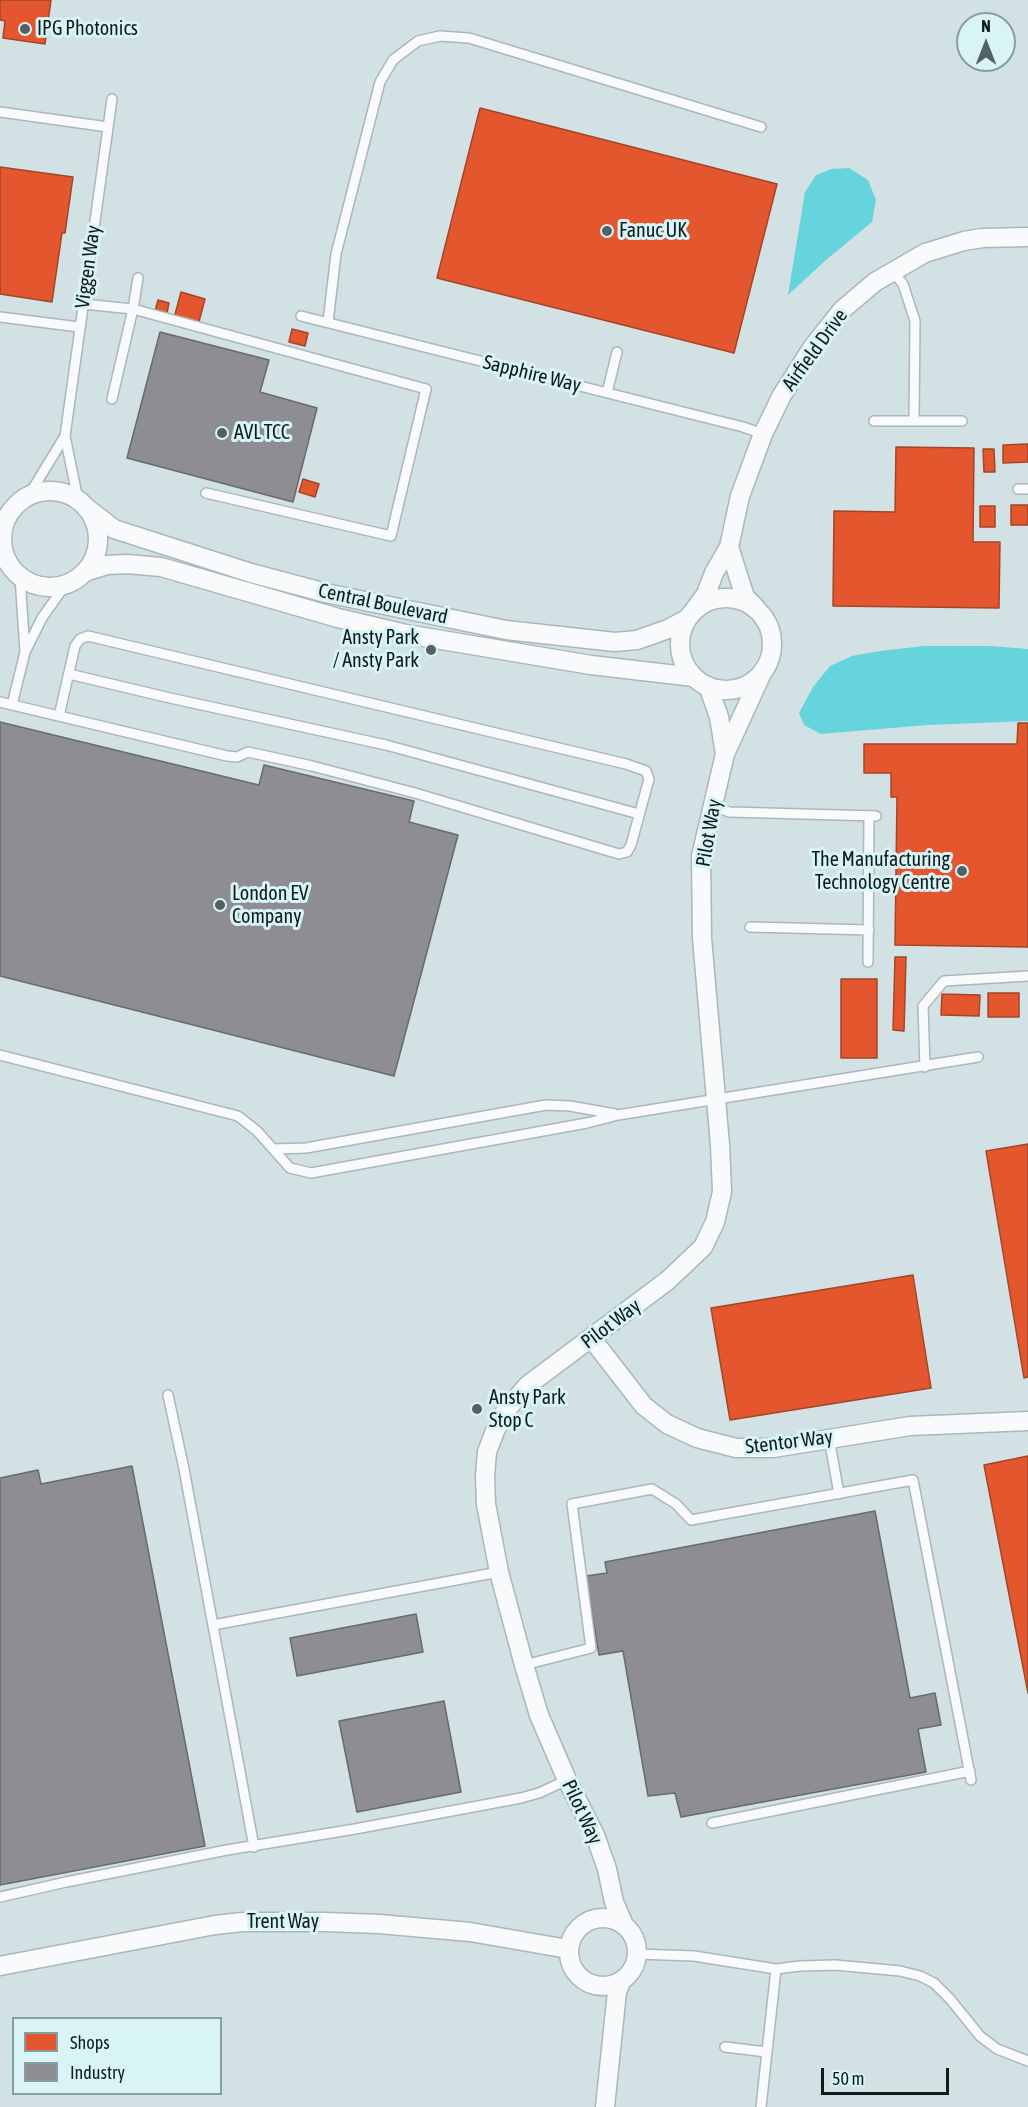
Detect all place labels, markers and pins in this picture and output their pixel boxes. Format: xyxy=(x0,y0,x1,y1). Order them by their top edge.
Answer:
place label: IPG Photonics xyxy=(37,17,138,41)
marker: IPG Photonics xyxy=(18,22,32,36)
place label: Fanuc UK xyxy=(619,219,687,243)
marker: Fanuc UK xyxy=(600,224,614,238)
place label: AVL TCC xyxy=(234,421,290,445)
marker: AVL TCC xyxy=(215,426,229,440)
place label: Ansty Park / Ansty Park xyxy=(333,626,419,673)
marker: Ansty Park / Ansty Park xyxy=(424,643,438,657)
place label: The Manufacturing Technology Centre xyxy=(812,848,950,895)
marker: The Manufacturing Technology Centre xyxy=(955,864,969,878)
place label: London EV Company xyxy=(232,882,308,929)
marker: London EV Company xyxy=(213,898,227,912)
place label: Ansty Park Stop C xyxy=(489,1386,566,1433)
marker: Ansty Park Stop C xyxy=(470,1402,484,1416)

